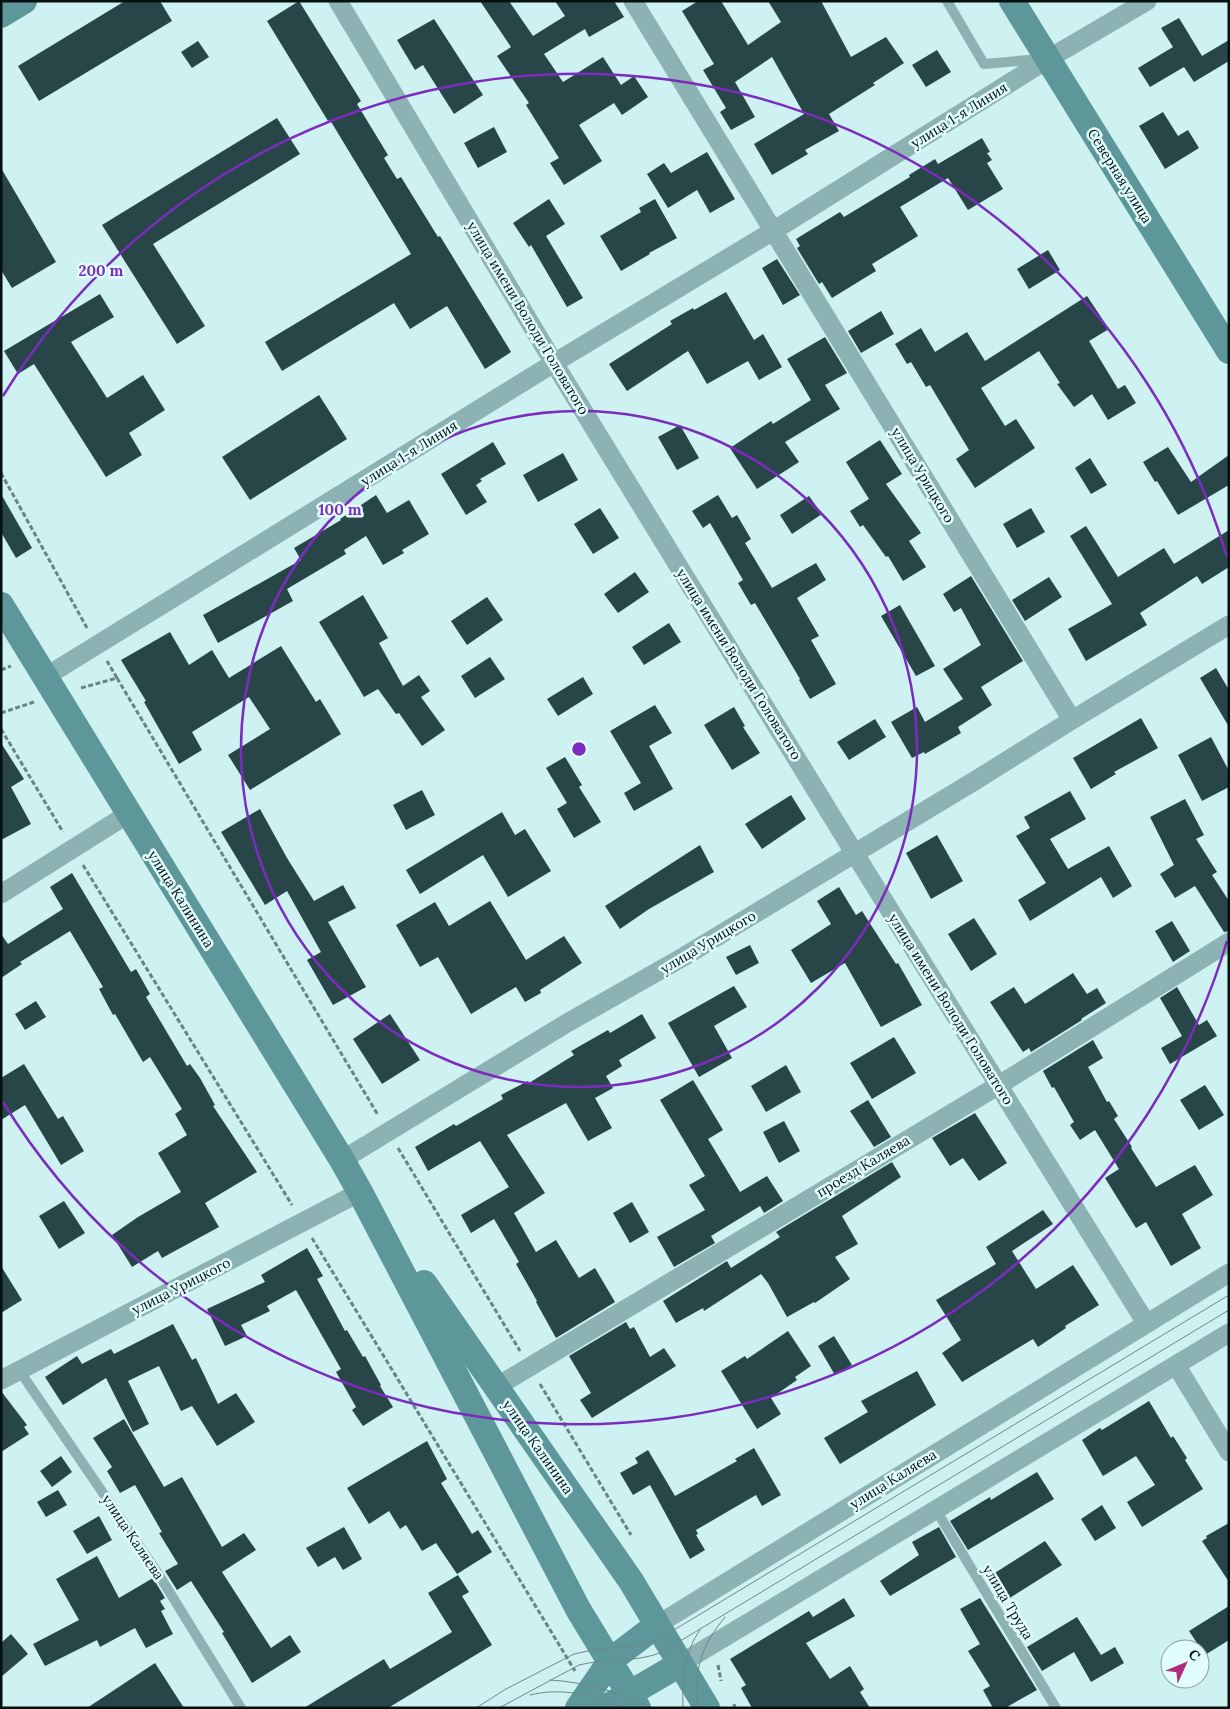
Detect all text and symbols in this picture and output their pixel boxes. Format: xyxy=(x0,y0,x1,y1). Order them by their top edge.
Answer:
street label: улица 1-я Линия xyxy=(907,78,1011,152)
street label: Северная улица xyxy=(1084,125,1156,227)
street label: улица имени Володи Головатого xyxy=(463,218,593,418)
text: 200 m xyxy=(79,261,124,280)
street label: улица 1-я Линия xyxy=(357,416,461,490)
street label: улица Урицкого xyxy=(887,424,959,526)
text: 100 m xyxy=(319,500,362,519)
street label: улица имени Володи Головатого xyxy=(672,565,806,763)
centre of rings xyxy=(570,740,588,758)
street label: улица Калинина xyxy=(144,847,218,951)
street label: улица Урицкого xyxy=(657,906,759,978)
street label: улица имени Володи Головатого xyxy=(884,910,1018,1108)
street label: проезд Каляева xyxy=(813,1131,913,1201)
street label: улица Урицкого xyxy=(129,1253,233,1319)
street label: улица Калинина xyxy=(499,1396,577,1498)
street label: улица Каляева xyxy=(846,1445,940,1513)
street label: улица Каляева xyxy=(98,1491,168,1583)
street label: улица Труда xyxy=(979,1561,1037,1643)
north arrow xyxy=(1160,1639,1210,1689)
text: С xyxy=(1185,1645,1204,1665)

